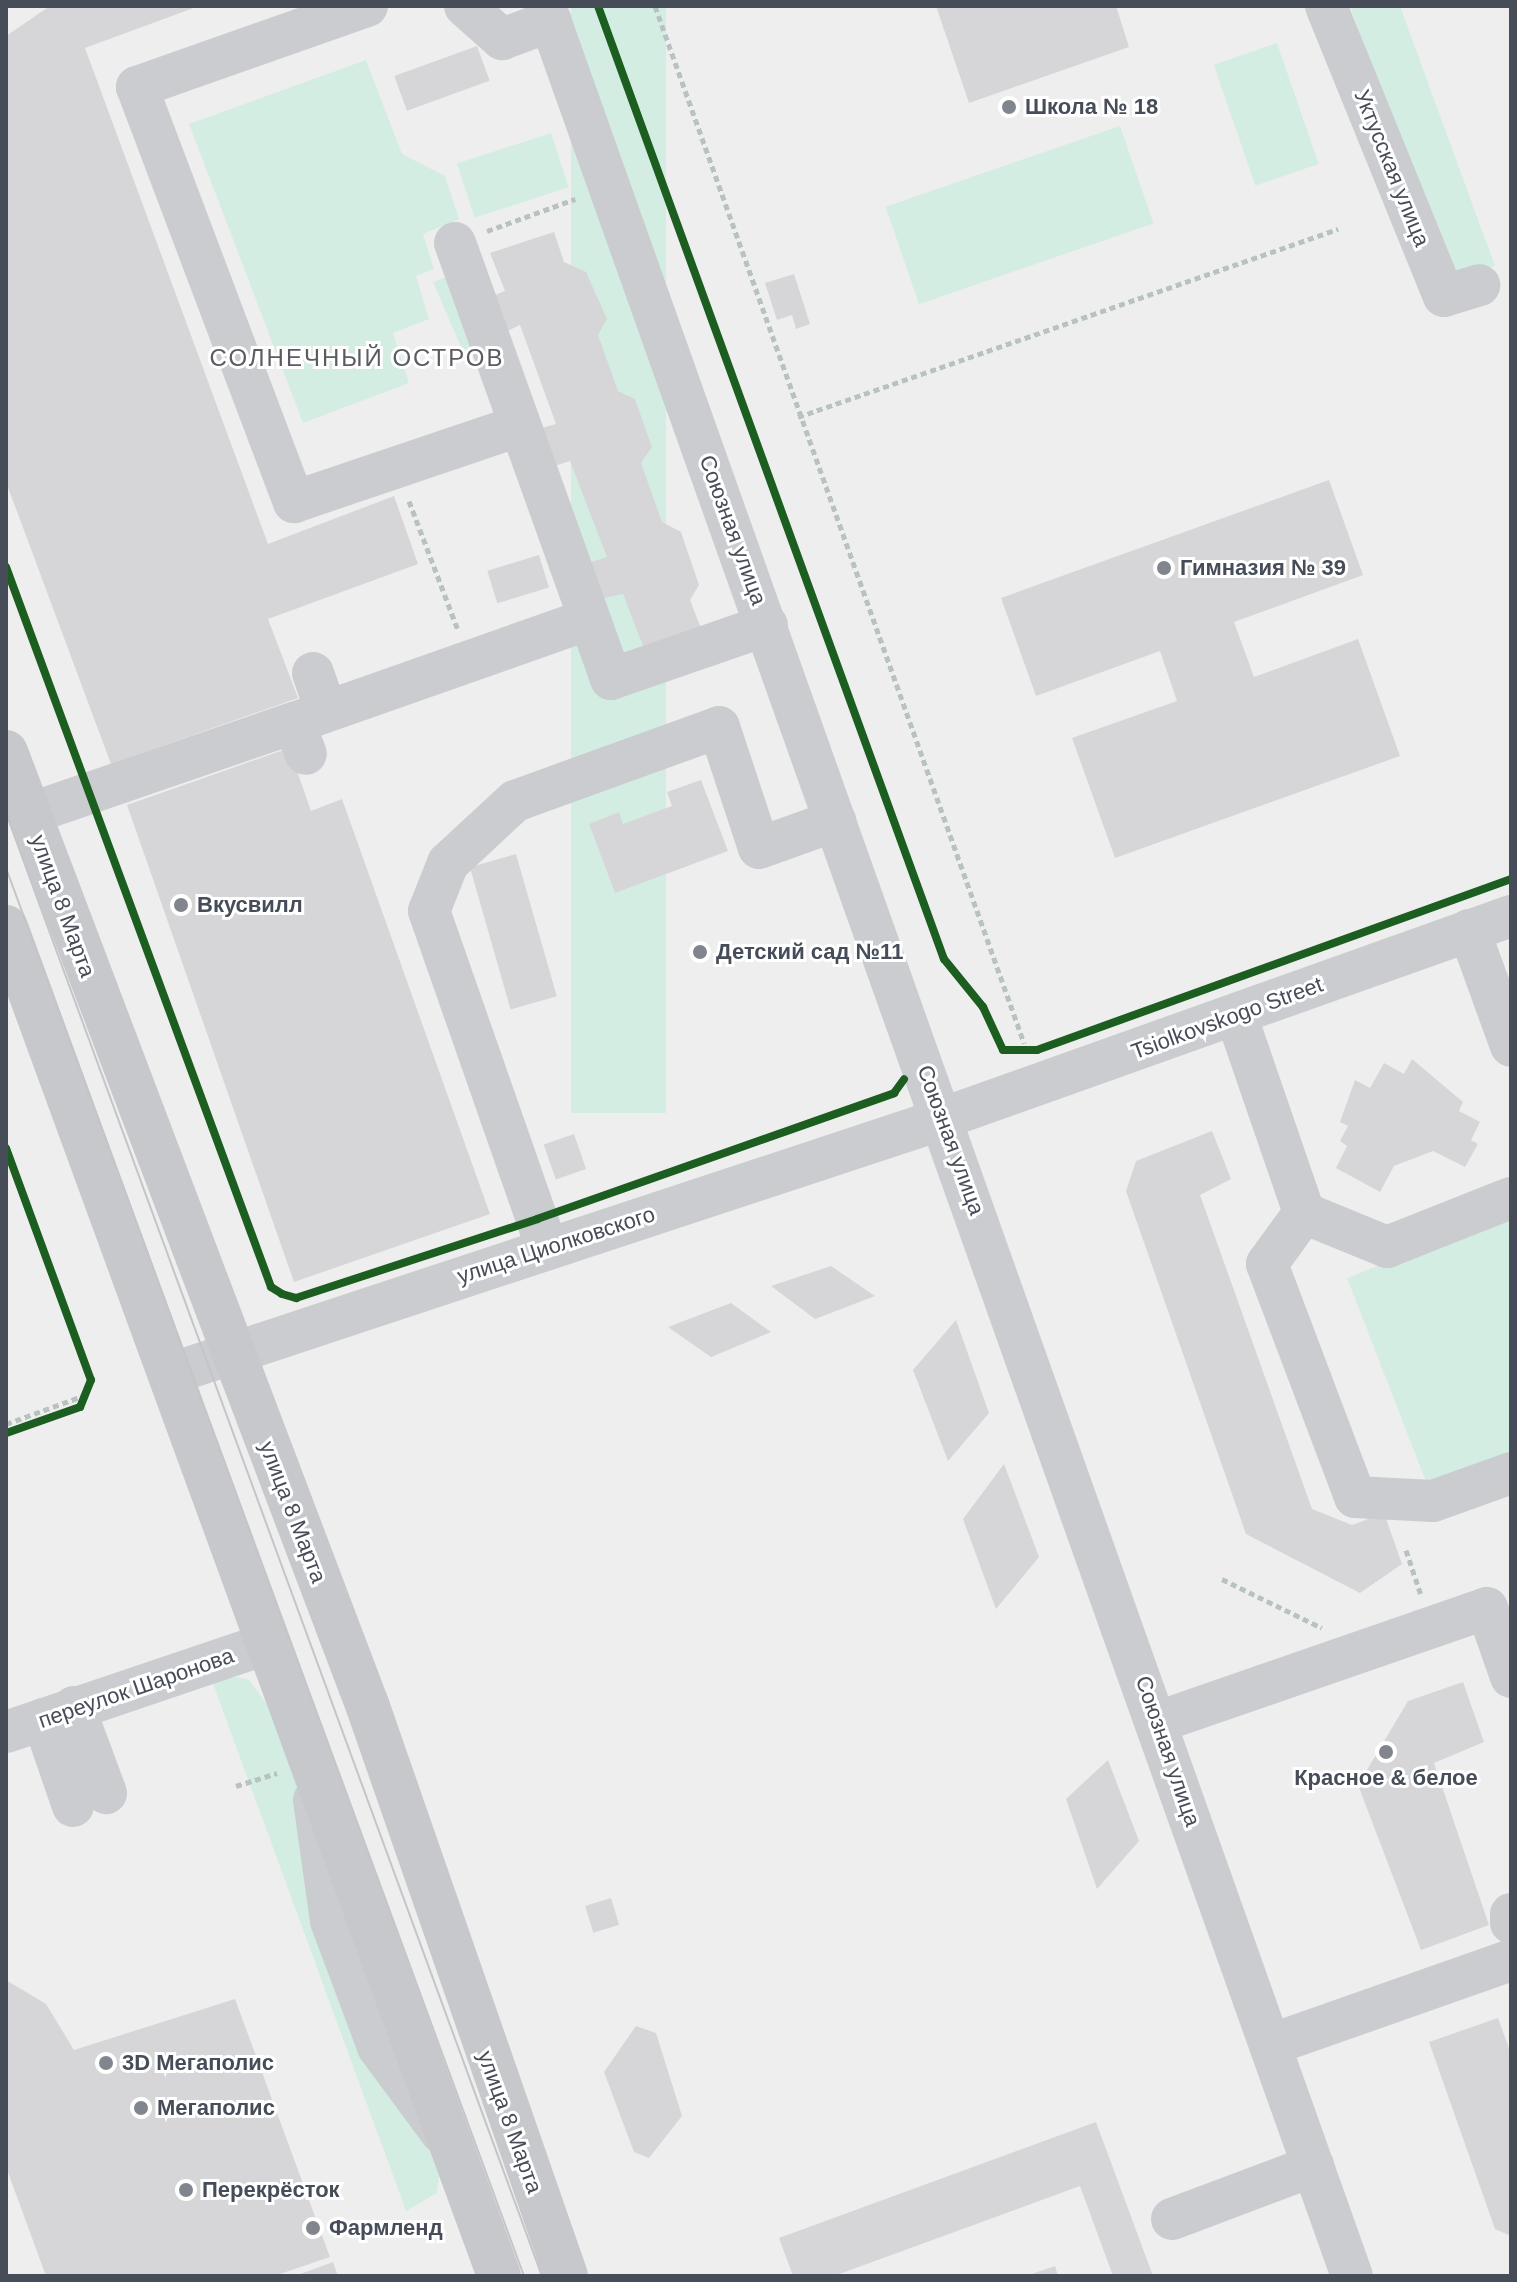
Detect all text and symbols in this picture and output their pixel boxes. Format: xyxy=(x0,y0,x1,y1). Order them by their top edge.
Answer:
street label: Уктусская улица xyxy=(1349,86,1435,250)
place label: Школа № 18 xyxy=(1025,94,1158,120)
marker: Школа № 18 xyxy=(1000,98,1018,116)
district label: СОЛНЕЧНЫЙ ОСТРОВ xyxy=(210,344,504,372)
street label: Союзная улица xyxy=(694,451,772,609)
place label: Гимназия № 39 xyxy=(1180,555,1346,581)
marker: Гимназия № 39 xyxy=(1155,559,1173,577)
street label: улица 8 Марта xyxy=(25,831,101,981)
place label: Вкусвилл xyxy=(197,892,303,918)
marker: Вкусвилл xyxy=(172,896,190,914)
place label: Детский сад №11 xyxy=(716,939,903,965)
marker: Детский сад №11 xyxy=(691,943,709,961)
street label: Tsiolkovskogo Street xyxy=(1128,971,1326,1065)
street label: Союзная улица xyxy=(912,1061,990,1219)
street label: улица Циолковского xyxy=(454,1201,658,1289)
street label: улица 8 Марта xyxy=(254,1437,332,1587)
street label: переулок Шаронова xyxy=(35,1642,237,1734)
street label: Союзная улица xyxy=(1130,1672,1206,1830)
marker: Красное & белое xyxy=(1377,1743,1395,1761)
place label: Красное & белое xyxy=(1294,1765,1478,1791)
street label: улица 8 Марта xyxy=(472,2047,548,2197)
place label: 3D Мегаполис xyxy=(122,2050,274,2076)
marker: 3D Мегаполис xyxy=(97,2054,115,2072)
place label: Мегаполис xyxy=(157,2095,275,2121)
marker: Мегаполис xyxy=(132,2099,150,2117)
place label: Перекрёсток xyxy=(202,2177,340,2203)
marker: Перекрёсток xyxy=(177,2181,195,2199)
place label: Фармленд xyxy=(329,2215,443,2241)
marker: Фармленд xyxy=(304,2219,322,2237)

